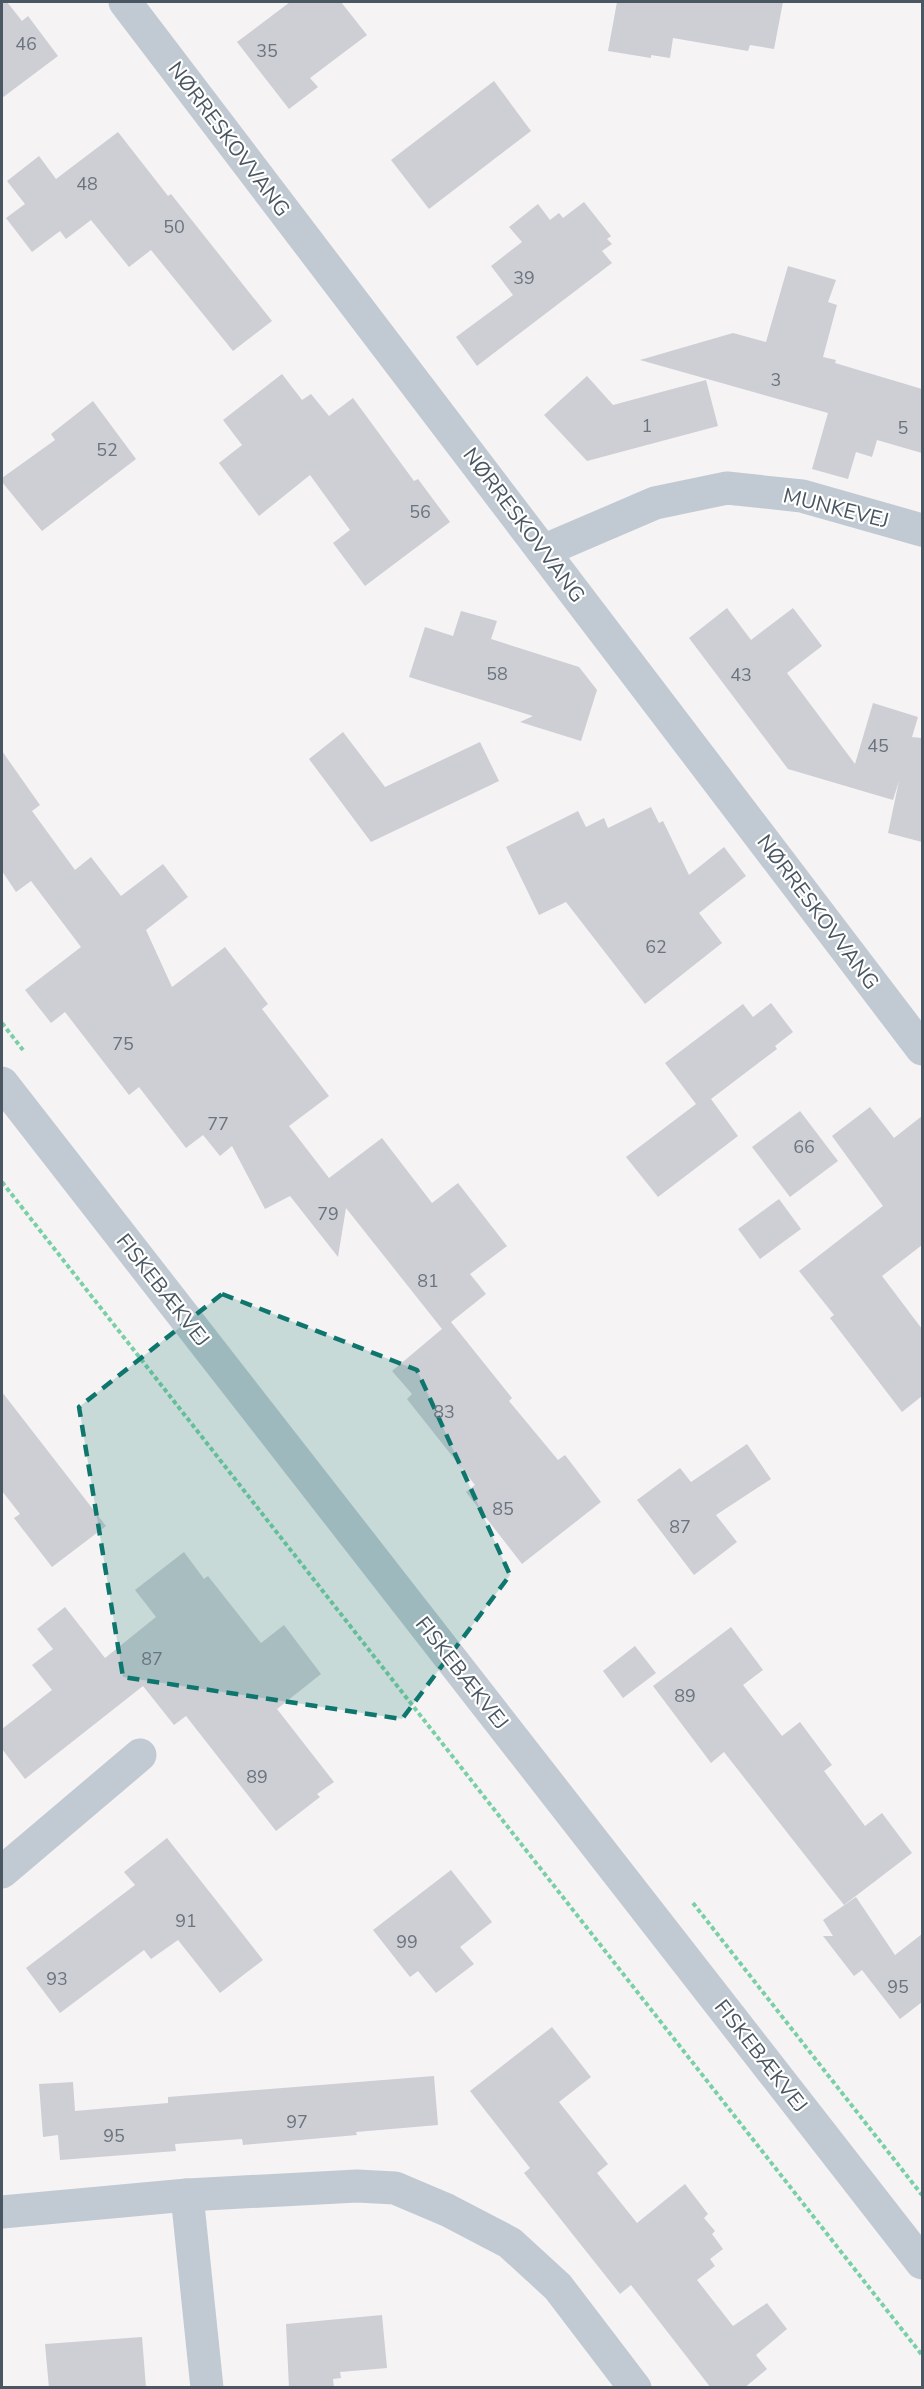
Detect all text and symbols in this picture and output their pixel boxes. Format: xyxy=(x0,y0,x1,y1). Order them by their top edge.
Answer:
house number: 46 xyxy=(15,32,37,56)
house number: 35 xyxy=(256,39,278,63)
street label: NØRRESKOVVANG xyxy=(162,56,296,222)
house number: 48 xyxy=(76,172,98,196)
house number: 50 xyxy=(163,215,185,239)
house number: 39 xyxy=(513,266,535,290)
house number: 3 xyxy=(771,368,781,392)
house number: 1 xyxy=(642,414,652,438)
house number: 5 xyxy=(898,416,908,440)
house number: 52 xyxy=(96,438,118,462)
street label: NØRRESKOVVANG xyxy=(457,442,591,608)
street label: MUNKEVEJ xyxy=(780,481,892,535)
house number: 56 xyxy=(409,500,431,524)
house number: 58 xyxy=(486,662,508,686)
house number: 43 xyxy=(730,663,752,687)
house number: 45 xyxy=(867,734,889,758)
street label: NØRRESKOVVANG xyxy=(751,829,885,995)
house number: 62 xyxy=(645,935,667,959)
house number: 75 xyxy=(112,1032,134,1056)
house number: 77 xyxy=(207,1112,229,1136)
house number: 66 xyxy=(793,1135,815,1159)
house number: 79 xyxy=(317,1202,339,1226)
street label: FISKEBÆKVEJ xyxy=(110,1228,216,1352)
house number: 81 xyxy=(417,1269,439,1293)
house number: 83 xyxy=(433,1400,455,1424)
house number: 85 xyxy=(492,1497,514,1521)
house number: 87 xyxy=(669,1515,691,1539)
street label: FISKEBÆKVEJ xyxy=(409,1611,515,1735)
house number: 87 xyxy=(141,1647,163,1671)
house number: 89 xyxy=(674,1684,696,1708)
house number: 89 xyxy=(246,1765,268,1789)
house number: 91 xyxy=(175,1909,197,1933)
house number: 99 xyxy=(396,1930,418,1954)
house number: 93 xyxy=(46,1967,68,1991)
house number: 95 xyxy=(887,1975,909,1999)
street label: FISKEBÆKVEJ xyxy=(708,1994,814,2118)
house number: 97 xyxy=(286,2110,308,2134)
house number: 95 xyxy=(103,2124,125,2148)

